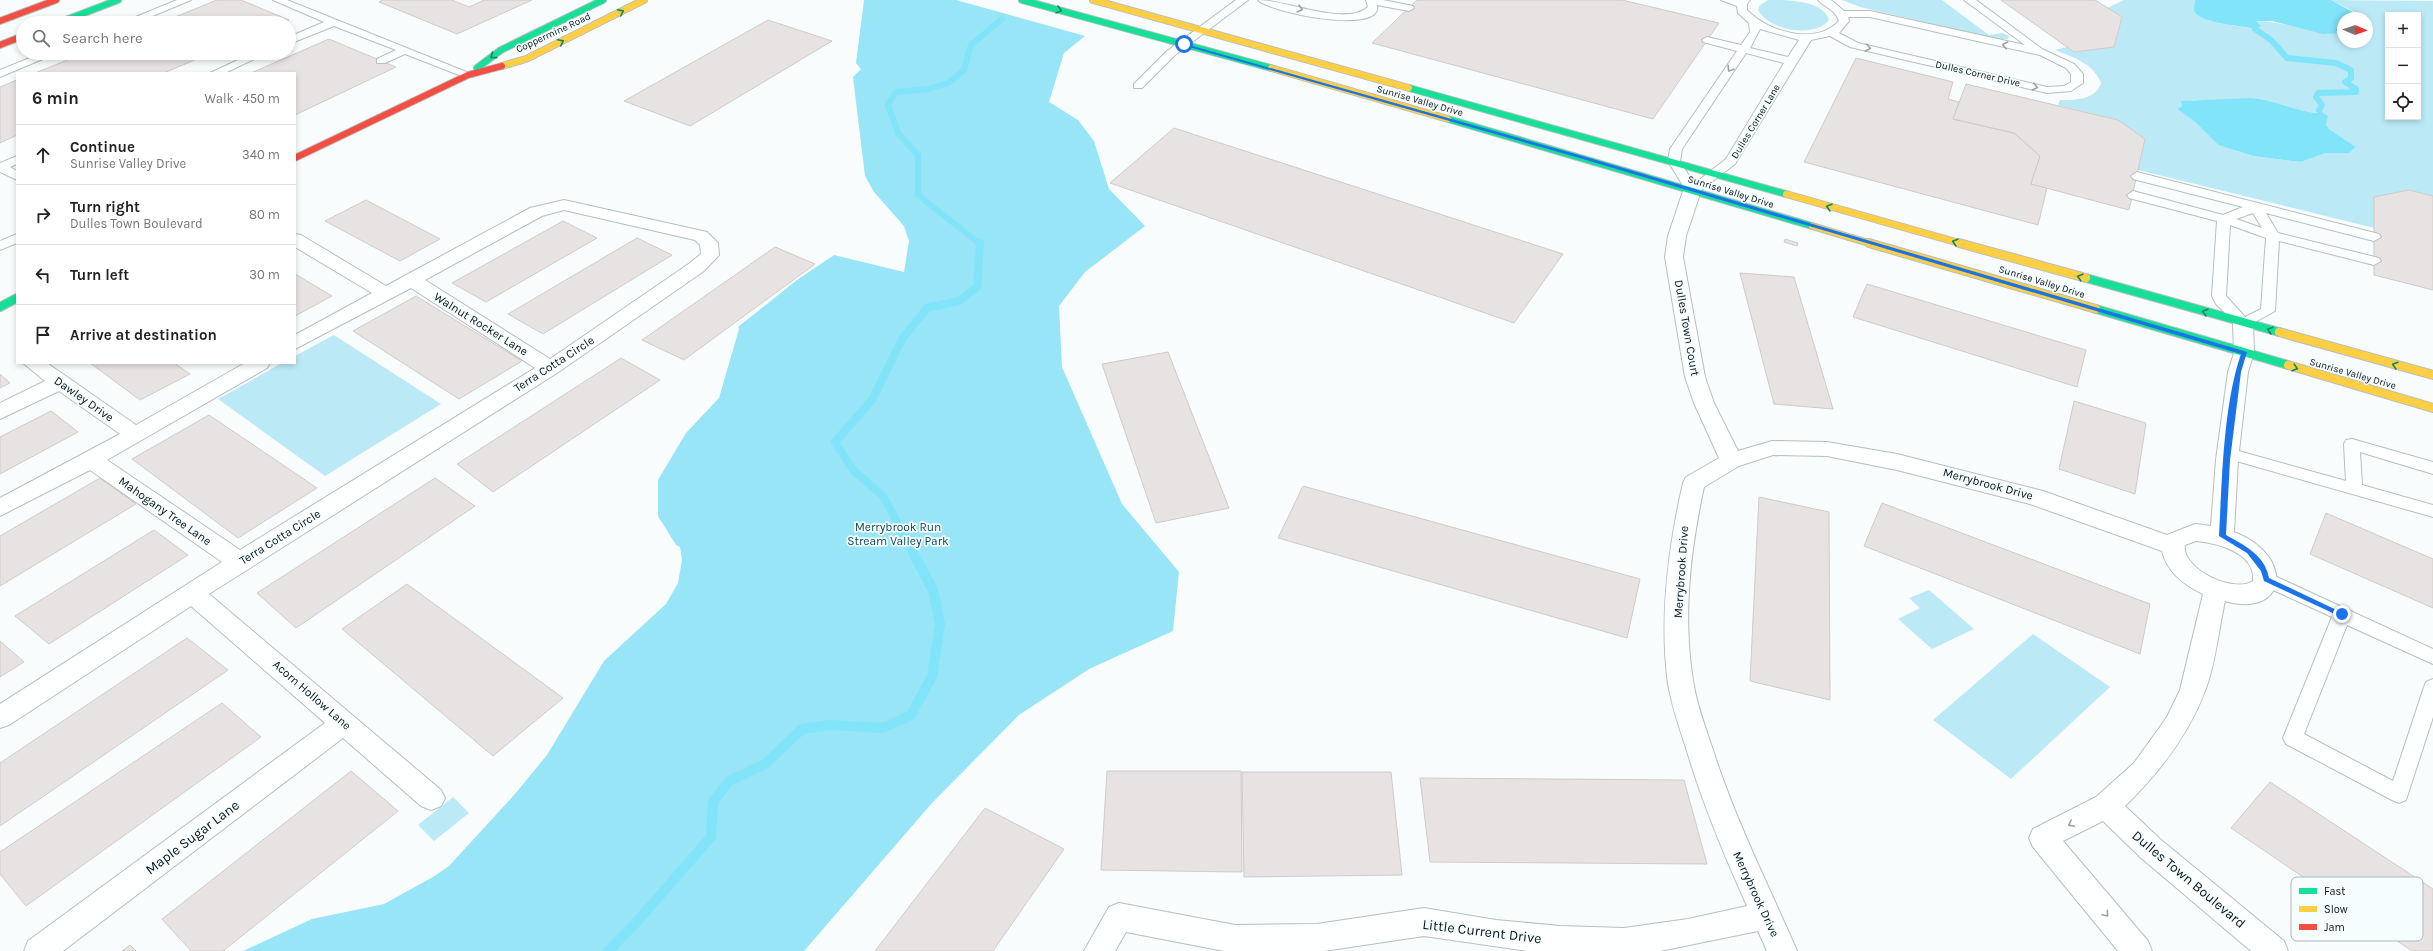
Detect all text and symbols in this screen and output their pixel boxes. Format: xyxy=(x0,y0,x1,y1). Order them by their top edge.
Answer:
one-way arrow xyxy=(1055,5,1062,14)
one-way arrow xyxy=(1297,5,1304,13)
one-way arrow xyxy=(617,9,624,17)
street label: Coppermine Road xyxy=(514,10,593,55)
north arrow xyxy=(2337,12,2373,48)
map controls xyxy=(2385,12,2421,120)
button: + xyxy=(2385,12,2421,48)
search box xyxy=(16,16,296,60)
icon: search xyxy=(30,27,52,49)
text: Search here xyxy=(62,29,143,47)
route start xyxy=(1175,35,1193,53)
one-way arrow xyxy=(557,39,564,47)
one-way arrow xyxy=(2002,41,2009,49)
one-way arrow xyxy=(1865,43,1871,51)
button: − xyxy=(2385,48,2421,84)
one-way arrow xyxy=(491,51,498,58)
street label: Dulles Corner Drive xyxy=(1934,58,2021,90)
one-way arrow xyxy=(1727,65,1735,72)
street label: Dulles Corner Lane xyxy=(1729,82,1783,161)
one-way arrow xyxy=(2032,82,2038,90)
street label: Sunrise Valley Drive xyxy=(1375,83,1464,119)
button: locate xyxy=(2385,84,2421,120)
text: 6 min xyxy=(32,88,79,108)
text: Walk · 450 m xyxy=(205,91,280,106)
text: Continue xyxy=(70,138,135,156)
icon: ahead xyxy=(32,144,54,166)
text: 340 m xyxy=(242,147,280,162)
text: Sunrise Valley Drive xyxy=(70,156,186,171)
street label: Sunrise Valley Drive xyxy=(1686,173,1775,211)
text: Turn right xyxy=(70,198,140,216)
one-way arrow xyxy=(1826,203,1833,212)
icon: right xyxy=(32,204,54,226)
text: 80 m xyxy=(249,207,280,222)
text: Dulles Town Boulevard xyxy=(70,216,203,231)
one-way arrow xyxy=(1951,238,1958,247)
street label: Sunrise Valley Drive xyxy=(1997,263,2086,301)
icon: left xyxy=(32,264,54,286)
text: Turn left xyxy=(70,266,129,284)
text: 30 m xyxy=(249,267,280,282)
one-way arrow xyxy=(2077,273,2084,282)
street label: Dulles Town Court xyxy=(1672,279,1702,378)
street label: Walnut Rocker Lane xyxy=(431,289,531,359)
one-way arrow xyxy=(2202,308,2209,317)
icon: arrive xyxy=(32,324,54,346)
text: Arrive at destination xyxy=(70,326,217,344)
one-way arrow xyxy=(2267,326,2274,335)
street label: Terra Cotta Circle xyxy=(511,333,597,395)
street label: Sunrise Valley Drive xyxy=(2308,356,2397,392)
one-way arrow xyxy=(2392,361,2399,370)
one-way arrow xyxy=(2292,363,2299,372)
street label: Dawley Drive xyxy=(52,373,116,425)
street label: Merrybrook Drive xyxy=(1941,465,2035,503)
street label: Mahogany Tree Lane xyxy=(116,474,214,548)
street label: Terra Cotta Circle xyxy=(237,506,323,568)
park label: Merrybrook Run Stream Valley Park xyxy=(847,520,949,548)
street label: Merrybrook Drive xyxy=(1671,525,1691,619)
route end xyxy=(2333,605,2351,623)
street label: Acorn Hollow Lane xyxy=(270,657,354,733)
street label: Maple Sugar Lane xyxy=(142,797,243,878)
one-way arrow xyxy=(2068,819,2076,827)
street label: Dulles Town Boulevard xyxy=(2128,827,2249,932)
street label: Merrybrook Drive xyxy=(1730,849,1782,939)
legend xyxy=(2291,877,2423,941)
text: Fast xyxy=(2324,885,2345,898)
text: Slow xyxy=(2324,903,2348,916)
one-way arrow xyxy=(2101,909,2108,916)
street label: Little Current Drive xyxy=(1421,916,1542,947)
text: Jam xyxy=(2324,921,2345,934)

